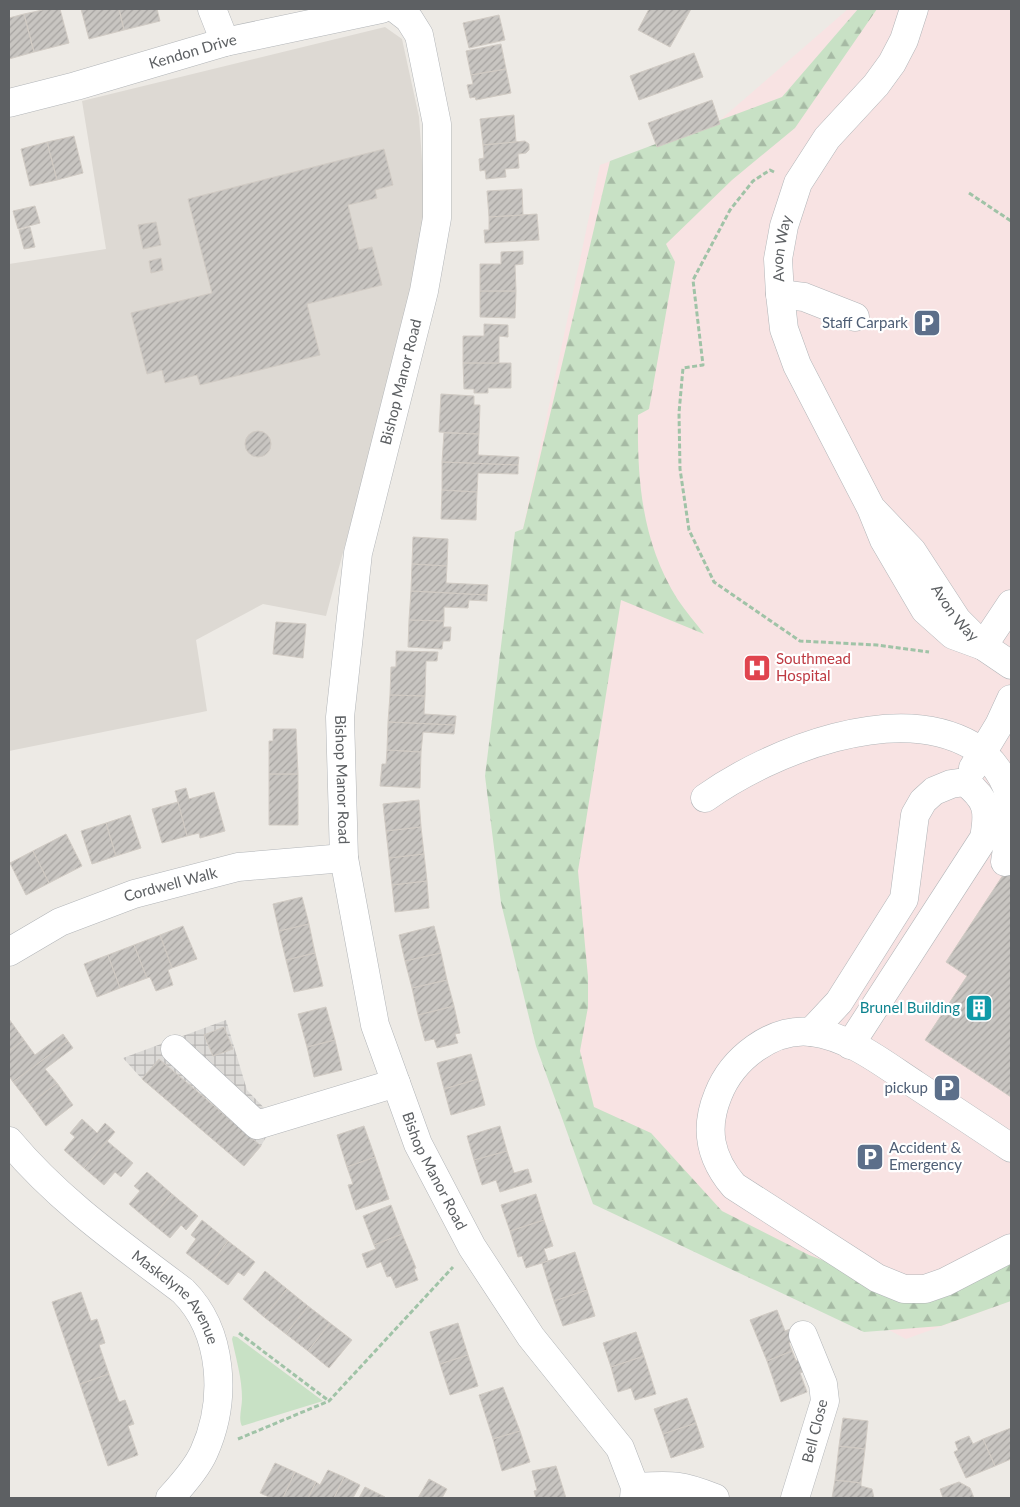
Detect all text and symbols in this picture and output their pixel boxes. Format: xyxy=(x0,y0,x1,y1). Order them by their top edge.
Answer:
street label: Kendon Drive xyxy=(147,30,238,72)
street label: Avon Way xyxy=(768,212,795,282)
parking icon: Staff Carpark xyxy=(912,308,942,338)
place label: Staff Carpark xyxy=(822,313,908,331)
street label: Bishop Manor Road xyxy=(376,317,424,447)
street label: Avon Way xyxy=(928,581,983,645)
place label: Southmead Hospital xyxy=(776,649,851,684)
hospital icon: Southmead Hospital xyxy=(742,653,772,683)
street label: Bishop Manor Road xyxy=(332,715,354,844)
street label: Cordwell Walk xyxy=(121,863,219,905)
building icon: Brunel Building xyxy=(964,993,994,1023)
place label: Brunel Building xyxy=(860,998,960,1016)
parking icon: pickup xyxy=(932,1073,962,1103)
place label: pickup xyxy=(884,1078,928,1096)
street label: Bishop Manor Road xyxy=(399,1109,471,1233)
place label: Accident & Emergency xyxy=(889,1138,962,1173)
parking icon: Accident & Emergency xyxy=(855,1142,885,1172)
street label: Maskelyne Avenue xyxy=(129,1246,223,1346)
street label: Bell Close xyxy=(797,1397,831,1464)

